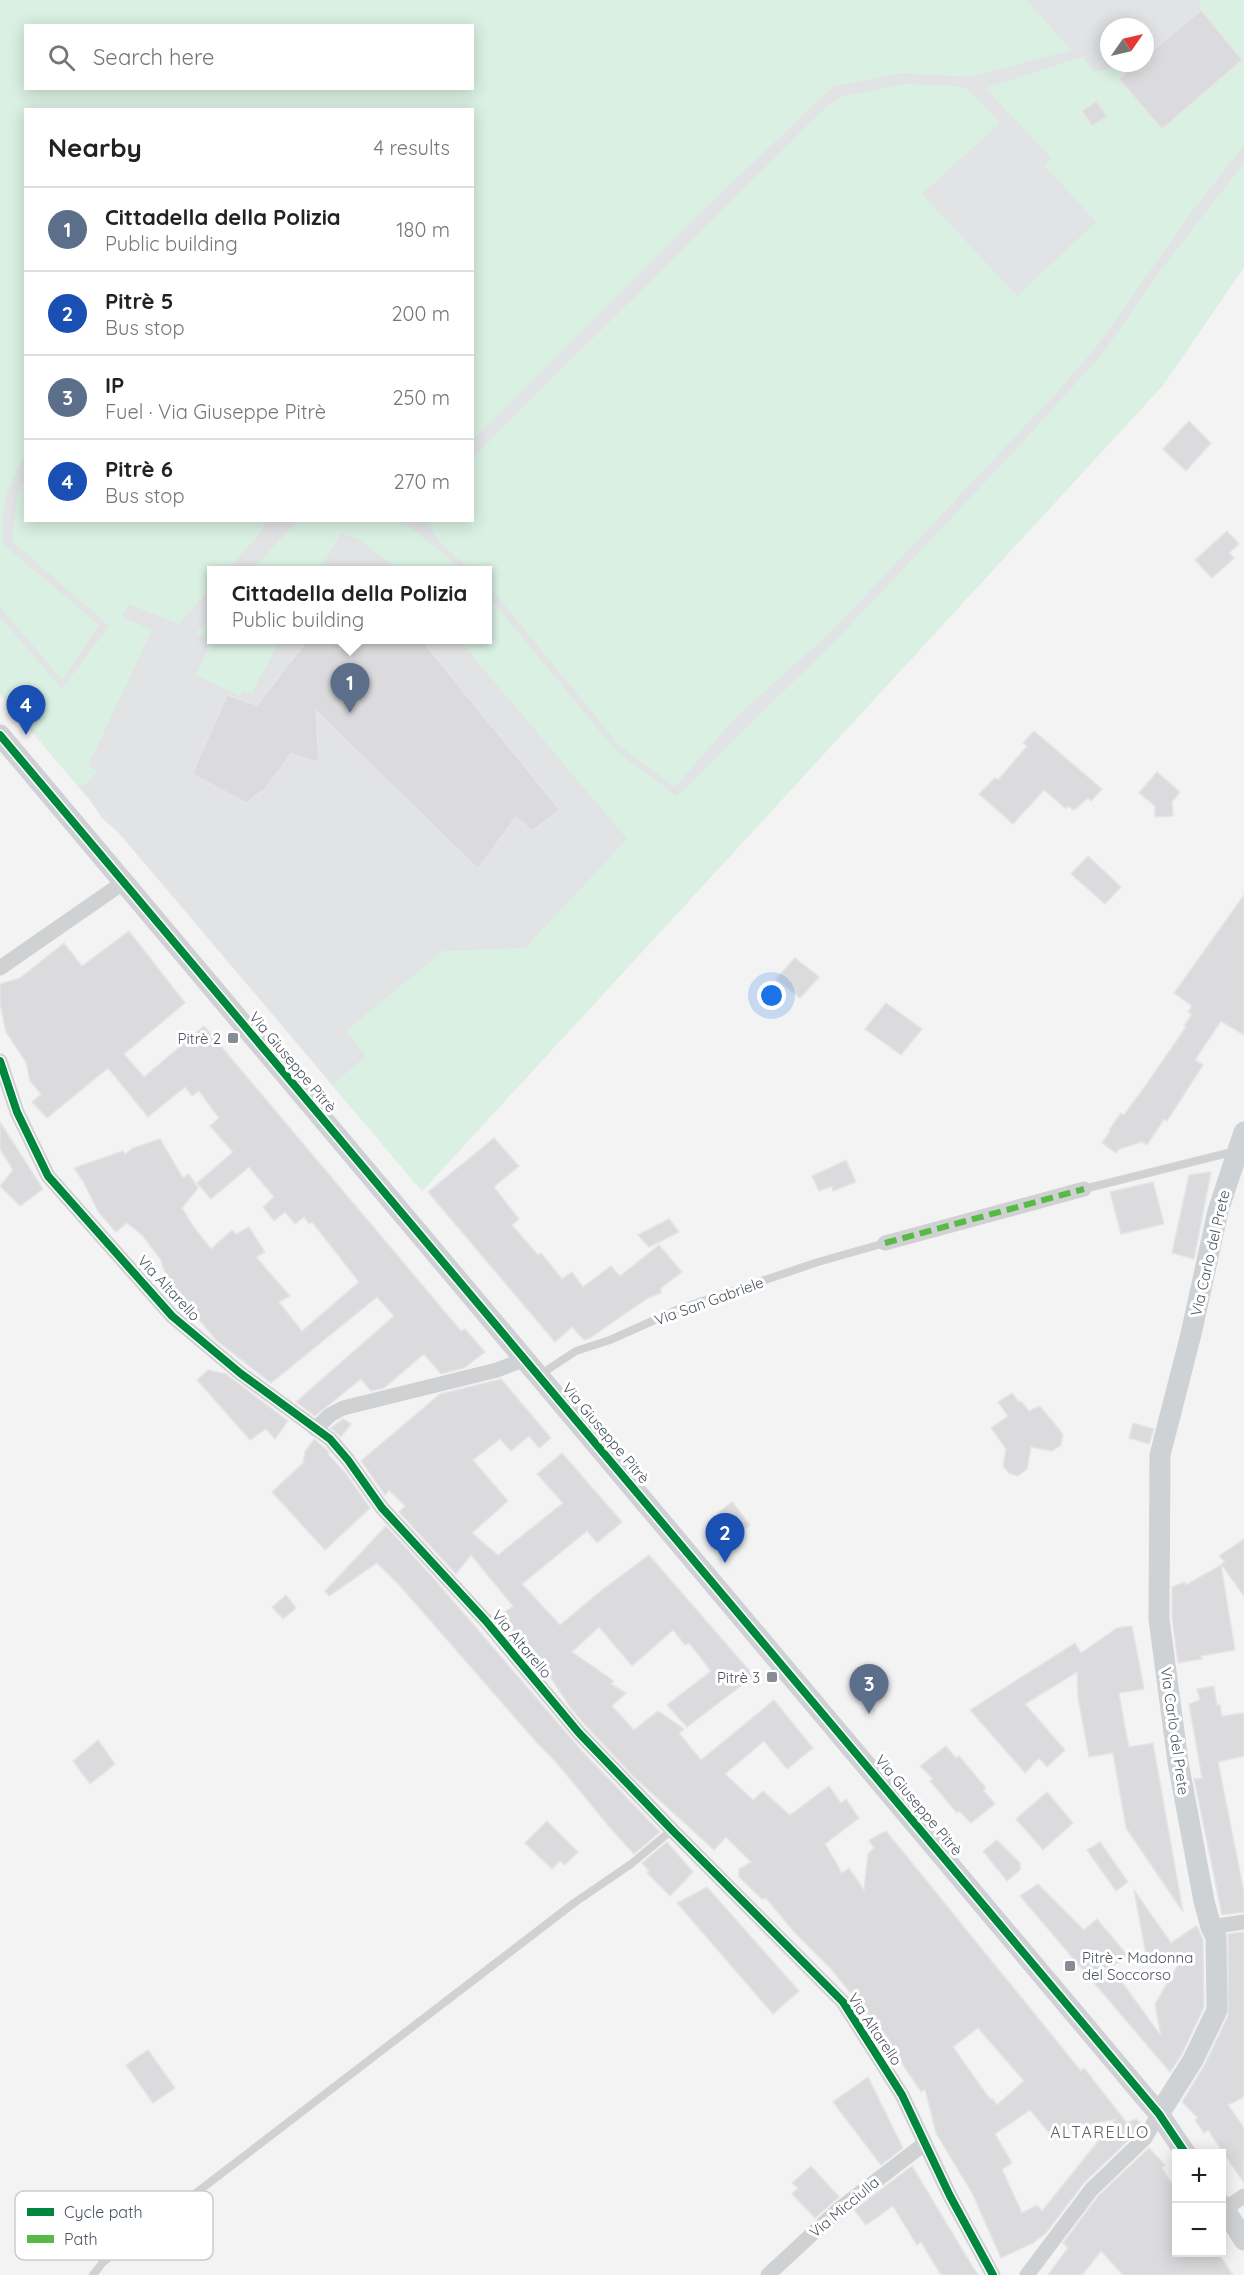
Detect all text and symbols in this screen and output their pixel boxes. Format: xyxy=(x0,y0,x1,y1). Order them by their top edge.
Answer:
north arrow xyxy=(1100,18,1154,72)
search box xyxy=(24,24,474,90)
icon: search xyxy=(45,41,78,74)
text: Search here xyxy=(93,43,214,71)
text: Nearby xyxy=(48,131,142,164)
text: 4 results xyxy=(374,135,450,160)
text: Cittadella della Polizia xyxy=(105,203,341,231)
text: 1 xyxy=(64,217,71,242)
text: 180 m xyxy=(396,217,450,242)
text: Public building xyxy=(105,231,238,256)
text: Pitrè 5 xyxy=(105,287,173,315)
text: 2 xyxy=(62,301,73,326)
text: 200 m xyxy=(391,301,450,326)
text: Bus stop xyxy=(105,315,185,340)
text: IP xyxy=(105,371,124,399)
text: 3 xyxy=(62,385,73,410)
text: 250 m xyxy=(392,385,450,410)
text: Fuel · Via Giuseppe Pitrè xyxy=(105,399,326,424)
text: Pitrè 6 xyxy=(105,455,173,483)
text: 4 xyxy=(62,469,73,494)
text: 270 m xyxy=(393,469,450,494)
text: Bus stop xyxy=(105,483,185,508)
popup xyxy=(207,566,492,644)
text: Cittadella della Polizia xyxy=(232,579,467,607)
text: Public building xyxy=(232,607,364,632)
pin: 1 xyxy=(330,664,370,713)
pin: 4 xyxy=(6,686,46,735)
your location xyxy=(757,981,786,1010)
street label: Via Giuseppe Pitrè xyxy=(245,1008,341,1116)
place label: Pitrè 2 xyxy=(177,1029,221,1048)
marker: Pitrè 2 xyxy=(226,1031,240,1045)
street label: Via Carlo del Prete xyxy=(1186,1188,1234,1318)
street label: Via Altarello xyxy=(134,1251,204,1325)
street label: Via San Gabriele xyxy=(652,1272,766,1330)
street label: Via Giuseppe Pitrè xyxy=(558,1379,654,1487)
pin: 2 xyxy=(706,1514,744,1563)
street label: Via Altarello xyxy=(488,1606,556,1682)
pin: 3 xyxy=(850,1664,888,1714)
street label: Via Carlo del Prete xyxy=(1157,1666,1193,1796)
place label: Pitrè 3 xyxy=(717,1668,760,1687)
marker: Pitrè 3 xyxy=(765,1670,779,1684)
street label: Via Giuseppe Pitrè xyxy=(871,1751,967,1859)
place label: Pitrè - Madonna del Soccorso xyxy=(1082,1948,1193,1984)
marker: Pitrè - Madonna del Soccorso xyxy=(1063,1959,1077,1973)
street label: Via Altarello xyxy=(844,1989,906,2069)
district label: ALTARELLO xyxy=(1050,2122,1150,2142)
map controls xyxy=(1172,2149,1226,2257)
button: + xyxy=(1172,2149,1226,2203)
street label: Via Micciulla xyxy=(805,2172,883,2242)
legend xyxy=(15,2191,213,2260)
text: Cycle path xyxy=(64,2202,143,2222)
button: − xyxy=(1172,2203,1226,2257)
text: Path xyxy=(64,2229,98,2249)

